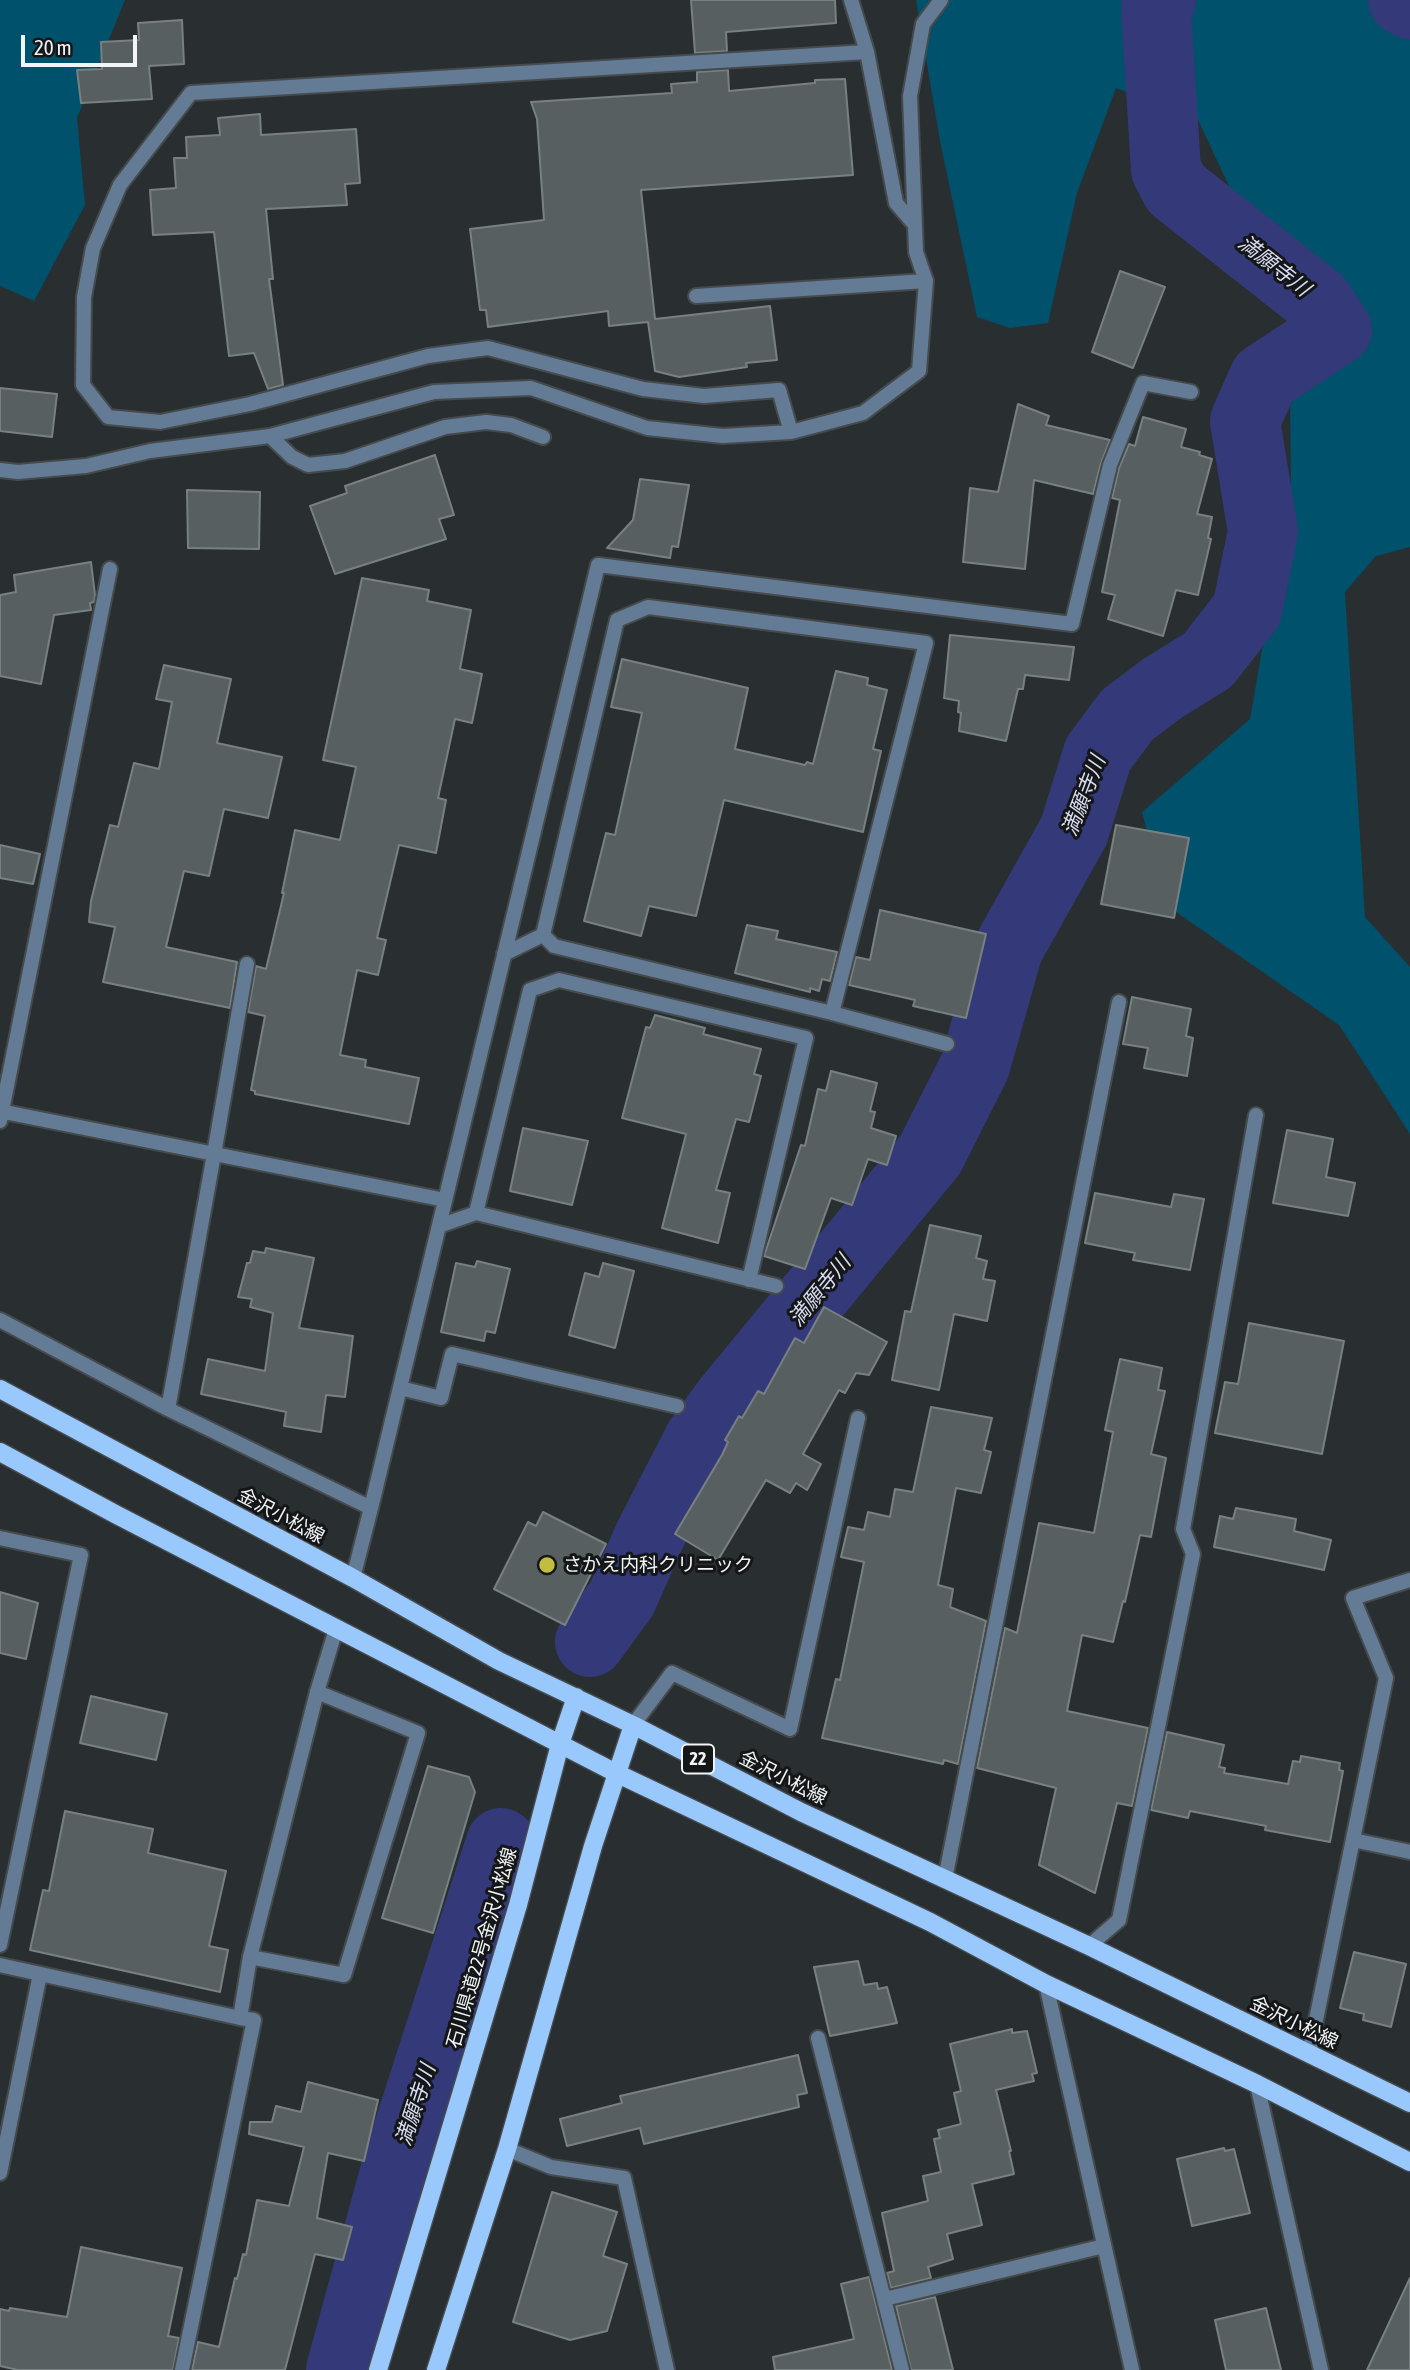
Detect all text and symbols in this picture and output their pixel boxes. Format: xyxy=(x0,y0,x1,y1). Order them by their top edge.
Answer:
scale bar xyxy=(24,21,140,65)
text: 20 m xyxy=(34,35,72,59)
water label: 満願寺川 xyxy=(1233,230,1315,302)
water label: 満願寺川 xyxy=(1057,752,1111,840)
water label: 満願寺川 xyxy=(784,1250,856,1332)
street label: 金沢小松線 xyxy=(234,1484,328,1548)
place label: さかえ内科クリニック xyxy=(563,1554,753,1576)
marker: さかえ内科クリニック xyxy=(537,1555,557,1575)
road number: 22 xyxy=(682,1744,714,1774)
street label: 金沢小松線 xyxy=(736,1746,830,1810)
street label: 石川県道22号金沢小松線 xyxy=(442,1845,522,2051)
street label: 金沢小松線 xyxy=(1246,1992,1342,2054)
water label: 満願寺川 xyxy=(391,2061,441,2149)

